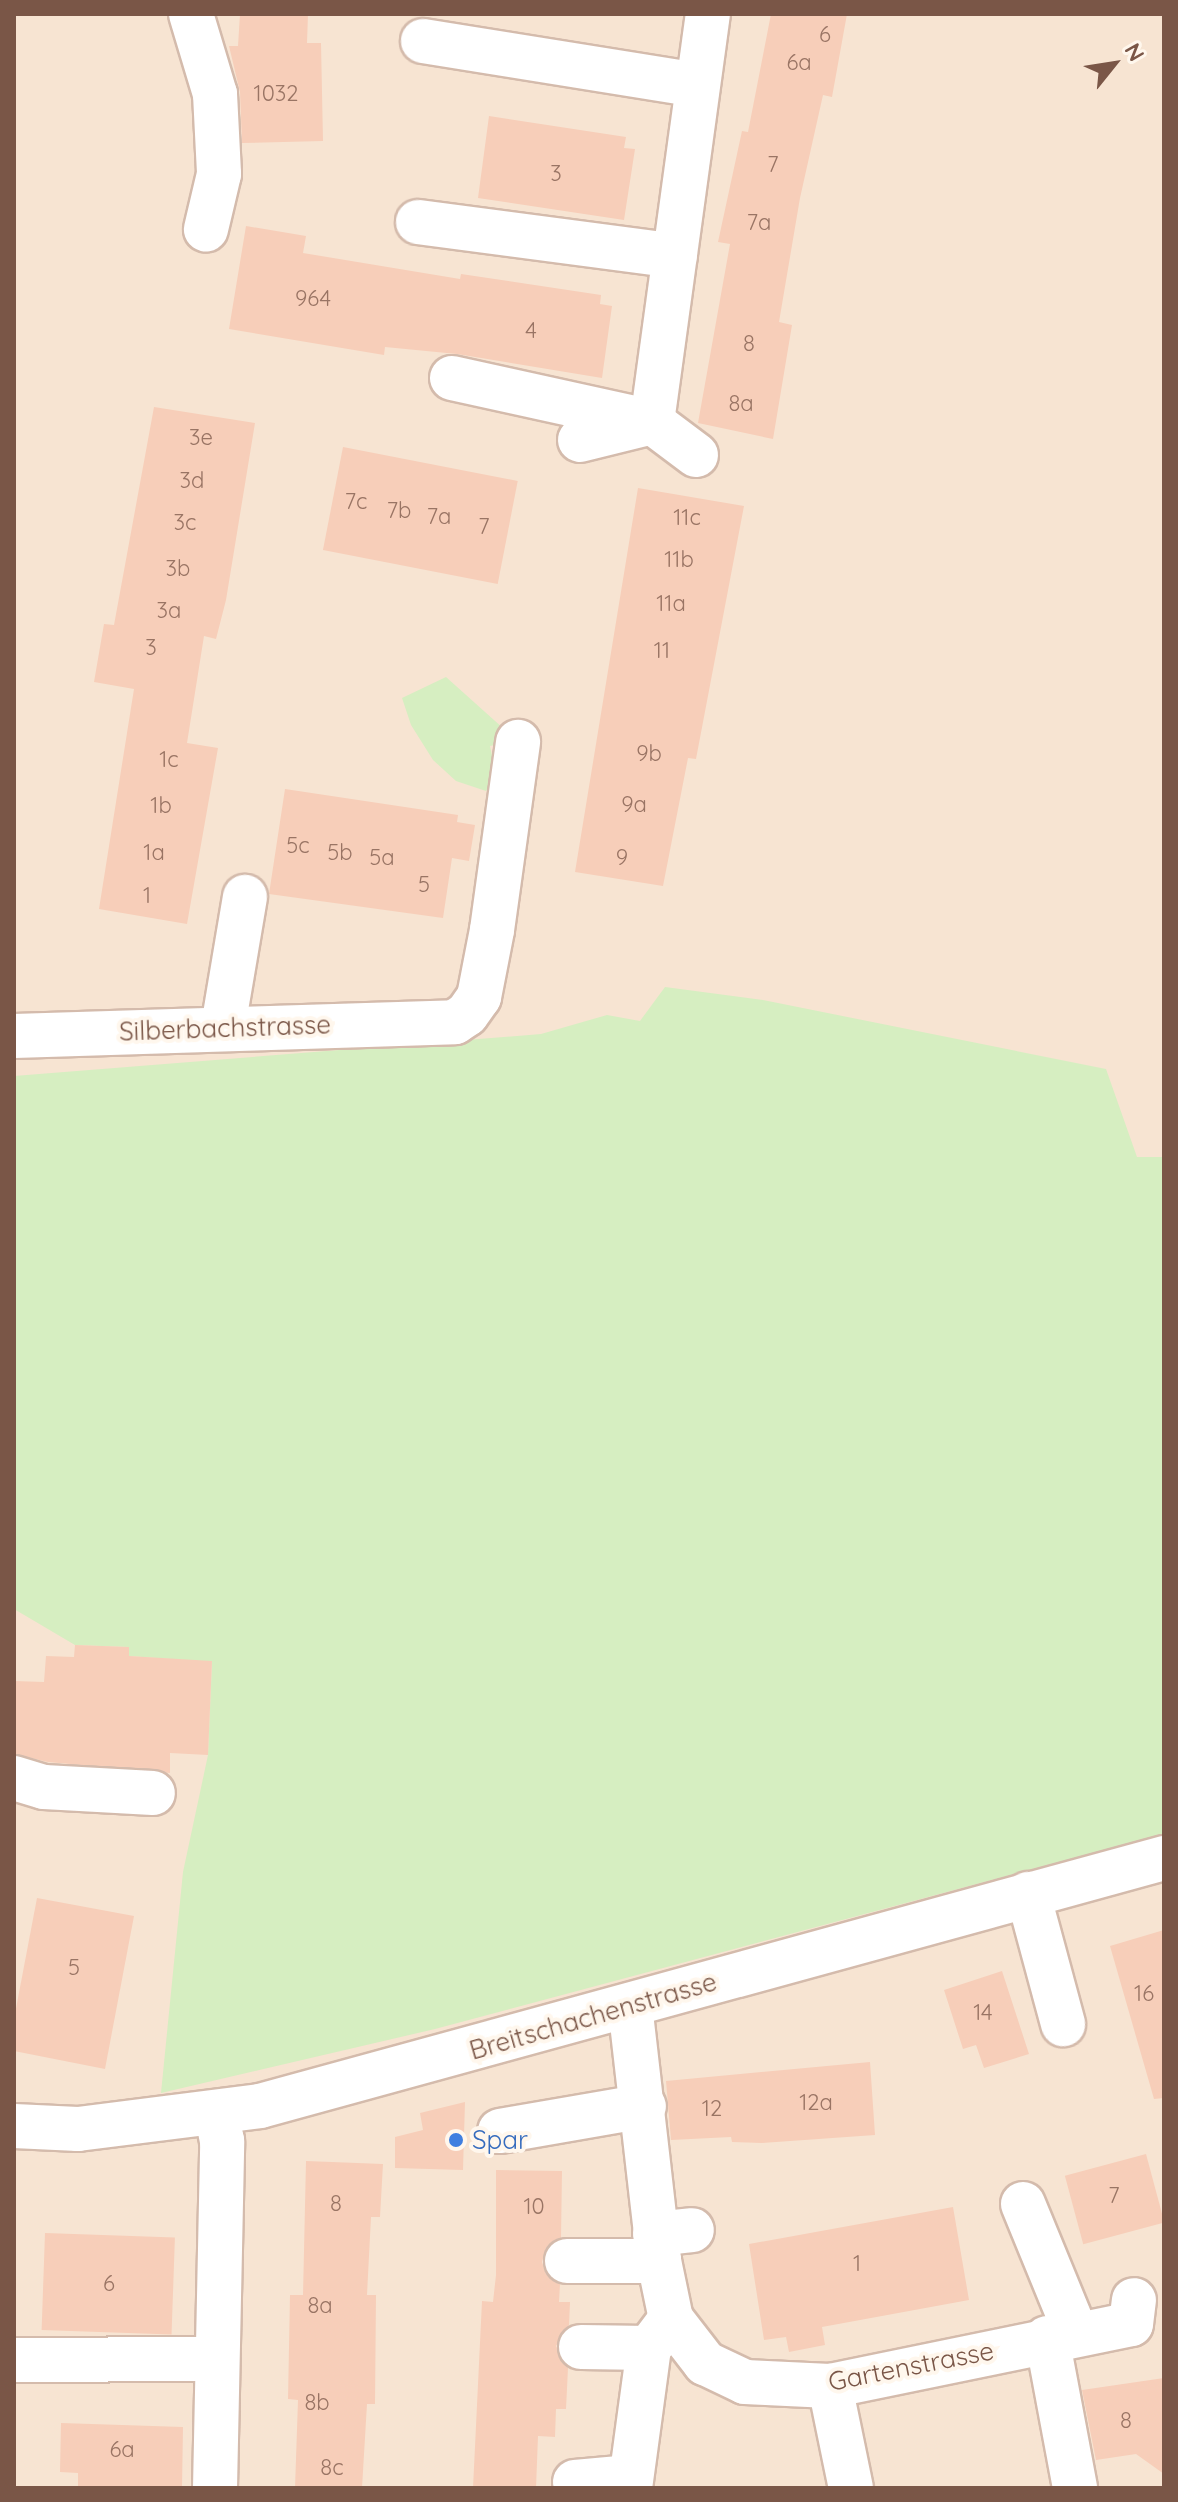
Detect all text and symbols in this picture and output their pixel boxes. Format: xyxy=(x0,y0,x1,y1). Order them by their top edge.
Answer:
house number: 6 xyxy=(819,22,831,48)
north arrow xyxy=(1074,24,1154,104)
text: N xyxy=(1119,38,1151,66)
house number: 6a xyxy=(786,50,812,76)
house number: 1032 xyxy=(254,81,298,107)
house number: 7 xyxy=(767,152,779,178)
house number: 3 xyxy=(550,161,562,187)
house number: 7a xyxy=(747,210,771,236)
house number: 964 xyxy=(295,286,331,312)
house number: 4 xyxy=(525,318,537,344)
house number: 8 xyxy=(743,331,755,357)
house number: 8a xyxy=(728,391,754,417)
house number: 3e xyxy=(189,425,213,451)
house number: 3d xyxy=(180,468,204,494)
house number: 7c xyxy=(345,489,367,515)
house number: 7b xyxy=(387,498,411,524)
house number: 7a xyxy=(427,504,451,530)
house number: 11c xyxy=(673,505,701,531)
house number: 3c xyxy=(174,510,196,536)
house number: 7 xyxy=(478,514,490,540)
house number: 11b xyxy=(664,547,694,573)
house number: 3b xyxy=(166,556,190,582)
house number: 11a xyxy=(656,591,686,617)
house number: 3a xyxy=(157,598,181,624)
house number: 3 xyxy=(145,635,157,661)
house number: 11 xyxy=(654,638,670,664)
house number: 9b xyxy=(636,741,662,767)
house number: 1c xyxy=(159,747,179,773)
house number: 9a xyxy=(621,792,647,818)
house number: 1b xyxy=(150,793,172,819)
house number: 5c xyxy=(286,833,310,859)
house number: 1a xyxy=(143,840,165,866)
house number: 5b xyxy=(327,840,353,866)
house number: 5a xyxy=(369,845,395,871)
house number: 9 xyxy=(616,845,628,871)
house number: 5 xyxy=(418,872,430,898)
house number: 1 xyxy=(143,883,151,909)
street label: Silberbachstrasse xyxy=(119,1009,331,1047)
house number: 5 xyxy=(68,1955,80,1981)
street label: Breitschachenstrasse xyxy=(466,1966,720,2066)
house number: 16 xyxy=(1134,1981,1154,2007)
house number: 14 xyxy=(973,2000,993,2026)
house number: 12a xyxy=(799,2090,833,2116)
house number: 12 xyxy=(702,2096,722,2122)
place label: Spar xyxy=(472,2124,528,2156)
marker: Spar xyxy=(447,2131,465,2149)
house number: 7 xyxy=(1108,2183,1120,2209)
house number: 8 xyxy=(330,2191,342,2217)
house number: 10 xyxy=(523,2194,545,2220)
house number: 1 xyxy=(853,2251,861,2277)
house number: 6 xyxy=(103,2271,115,2297)
house number: 8a xyxy=(307,2293,333,2319)
street label: Gartenstrasse xyxy=(825,2335,997,2397)
house number: 8b xyxy=(304,2390,330,2416)
house number: 8 xyxy=(1120,2408,1132,2434)
house number: 6a xyxy=(109,2437,135,2463)
house number: 8c xyxy=(320,2455,344,2481)

